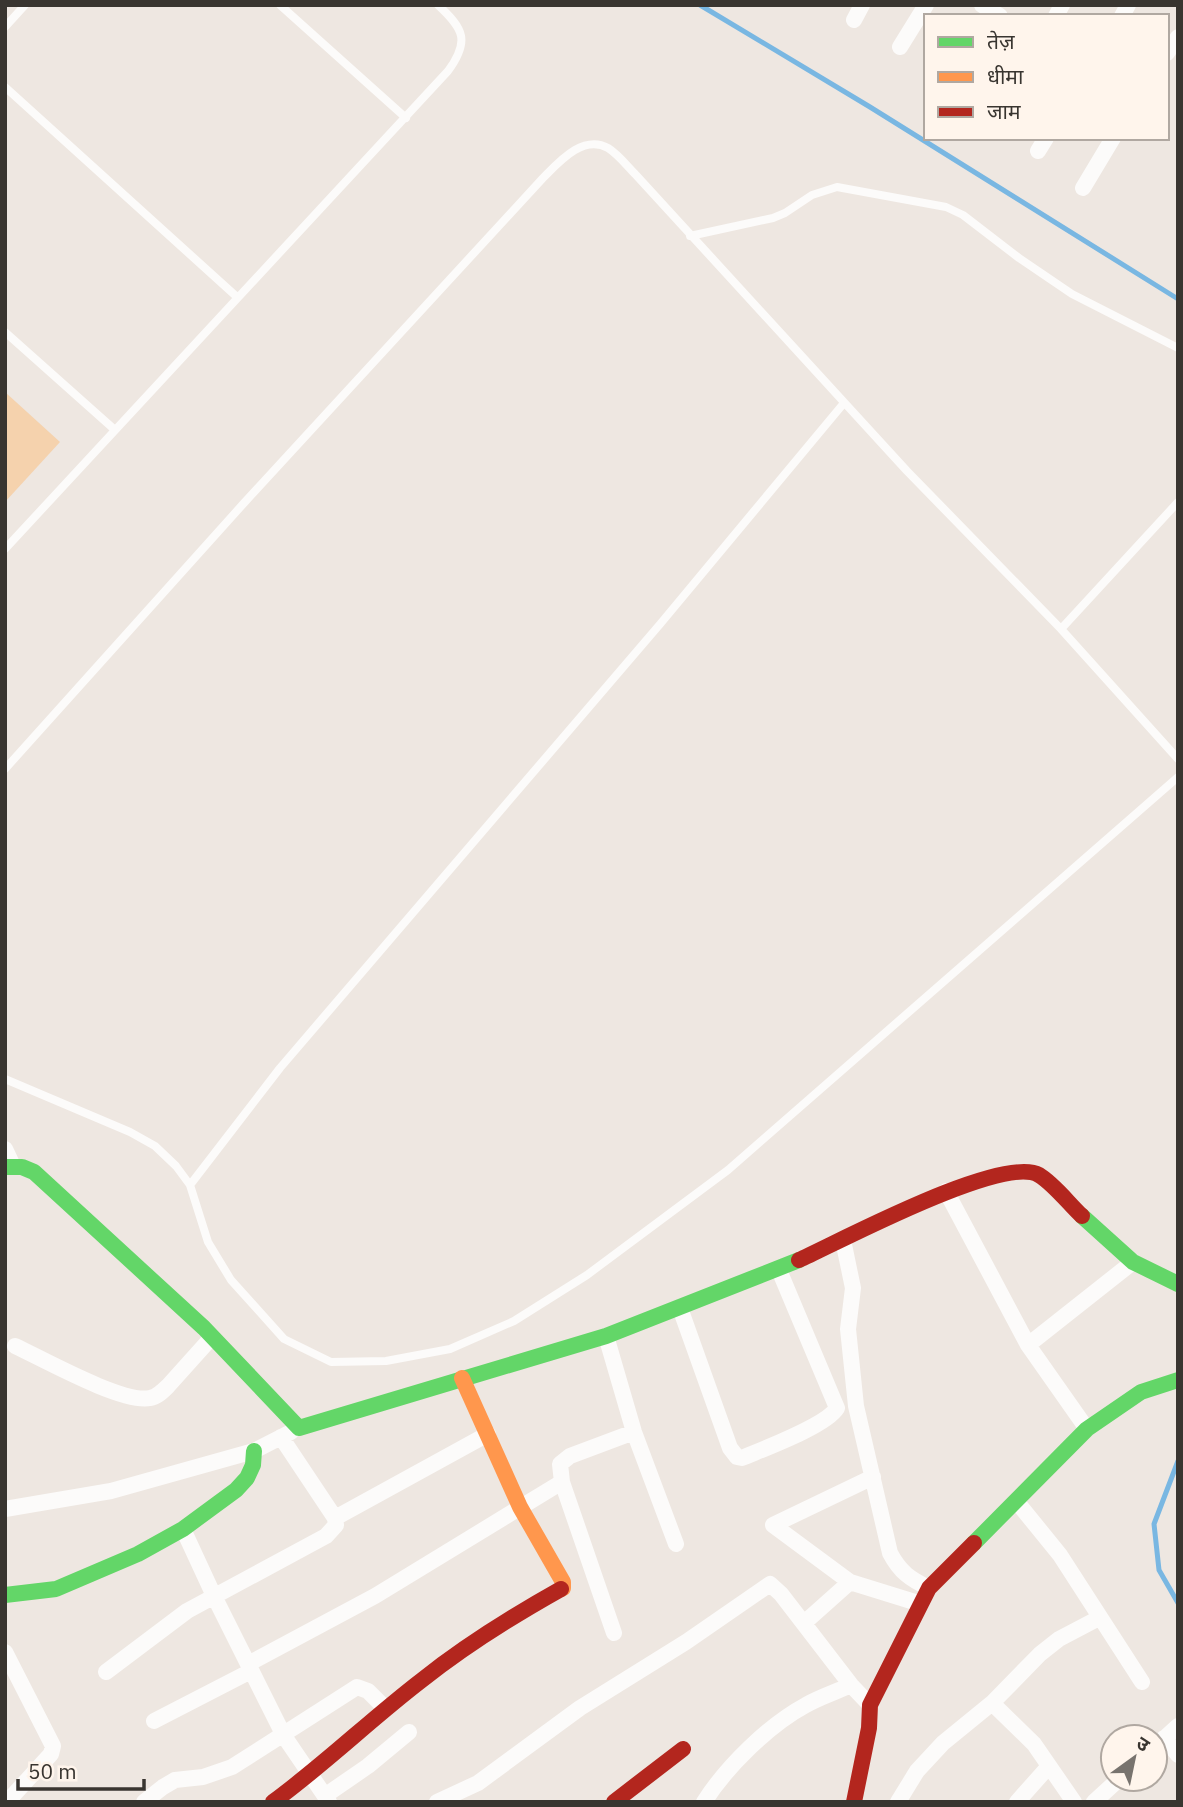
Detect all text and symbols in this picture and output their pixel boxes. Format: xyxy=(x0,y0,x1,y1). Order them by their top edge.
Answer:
legend xyxy=(924,14,1169,140)
text: तेज़ xyxy=(987,27,1015,55)
text: धीमा xyxy=(987,62,1024,90)
text: जाम xyxy=(987,97,1021,125)
north arrow xyxy=(1099,1723,1169,1793)
text: उ xyxy=(1132,1731,1155,1757)
scale bar xyxy=(18,1748,144,1792)
text: 50 m xyxy=(28,1757,77,1785)

